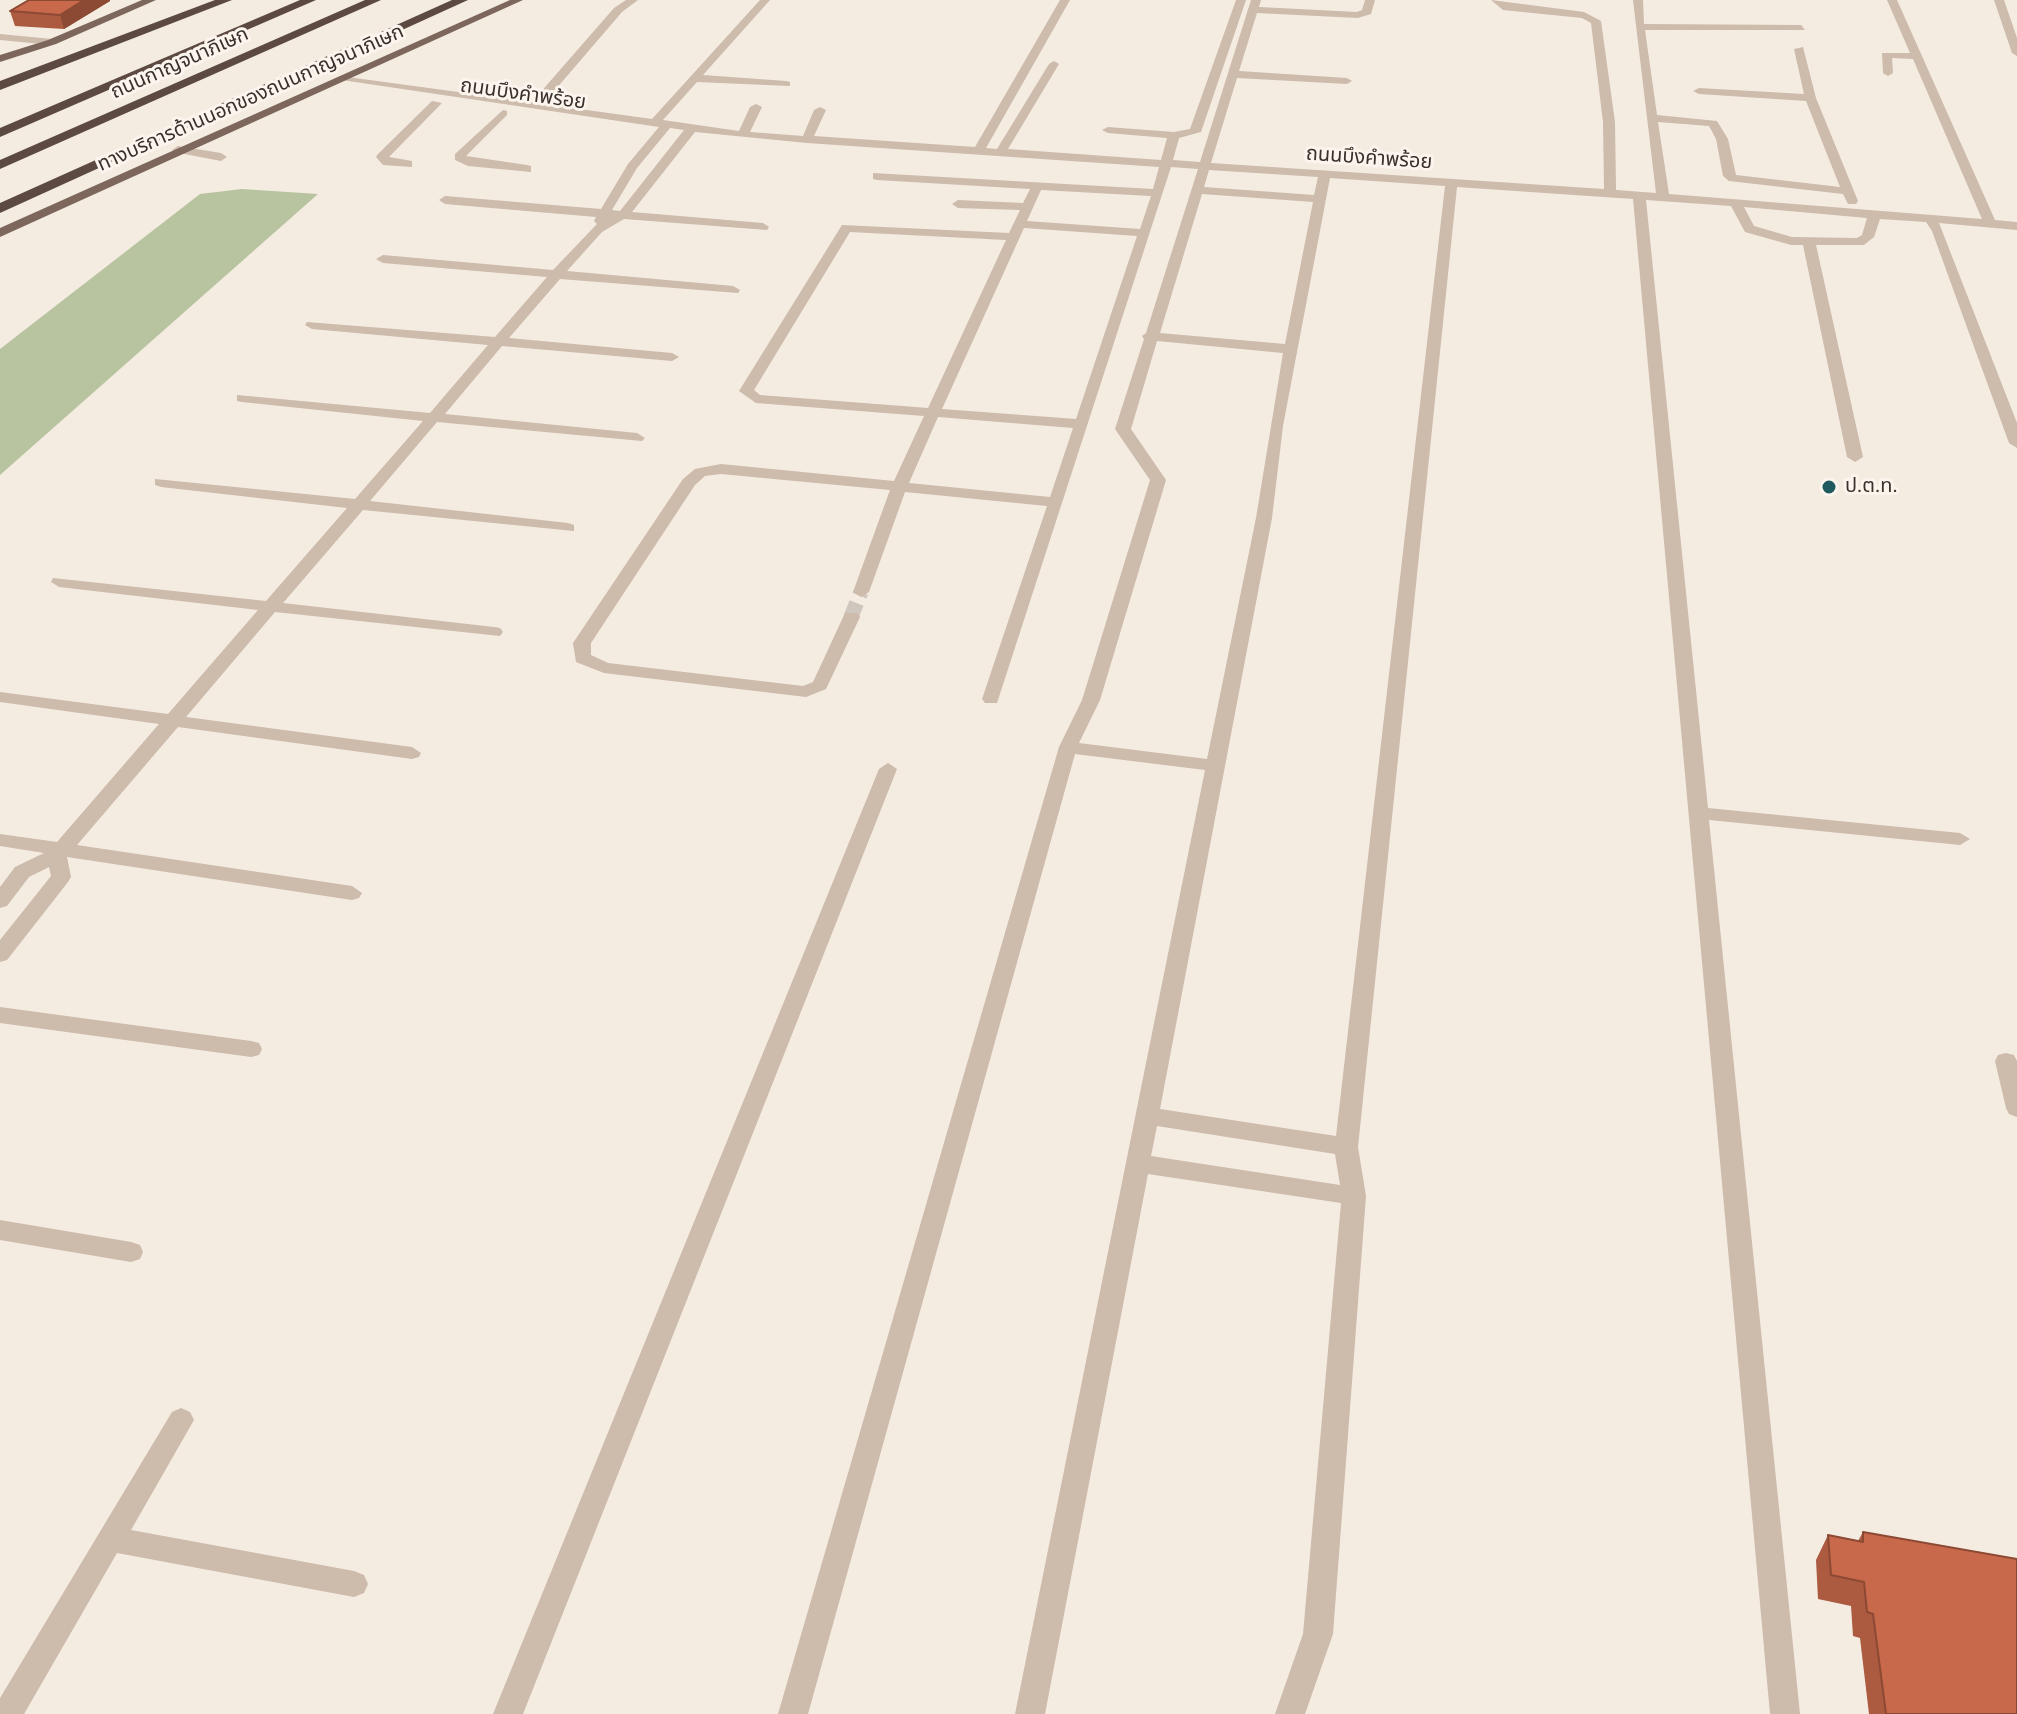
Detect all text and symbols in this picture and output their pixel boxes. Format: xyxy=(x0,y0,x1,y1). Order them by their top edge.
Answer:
street label: ทางบริการด้านนอกของถนนกาญจนาภิเษก xyxy=(94,20,408,178)
street label: ถนนกาญจนาภิเษก xyxy=(107,23,253,105)
street label: ถนนบึงคำพร้อย xyxy=(459,74,587,116)
street label: ถนนบึงคำพร้อย xyxy=(1305,143,1433,175)
place label: ป.ต.ท. xyxy=(1845,475,1898,499)
marker: ป.ต.ท. xyxy=(1820,478,1838,496)

